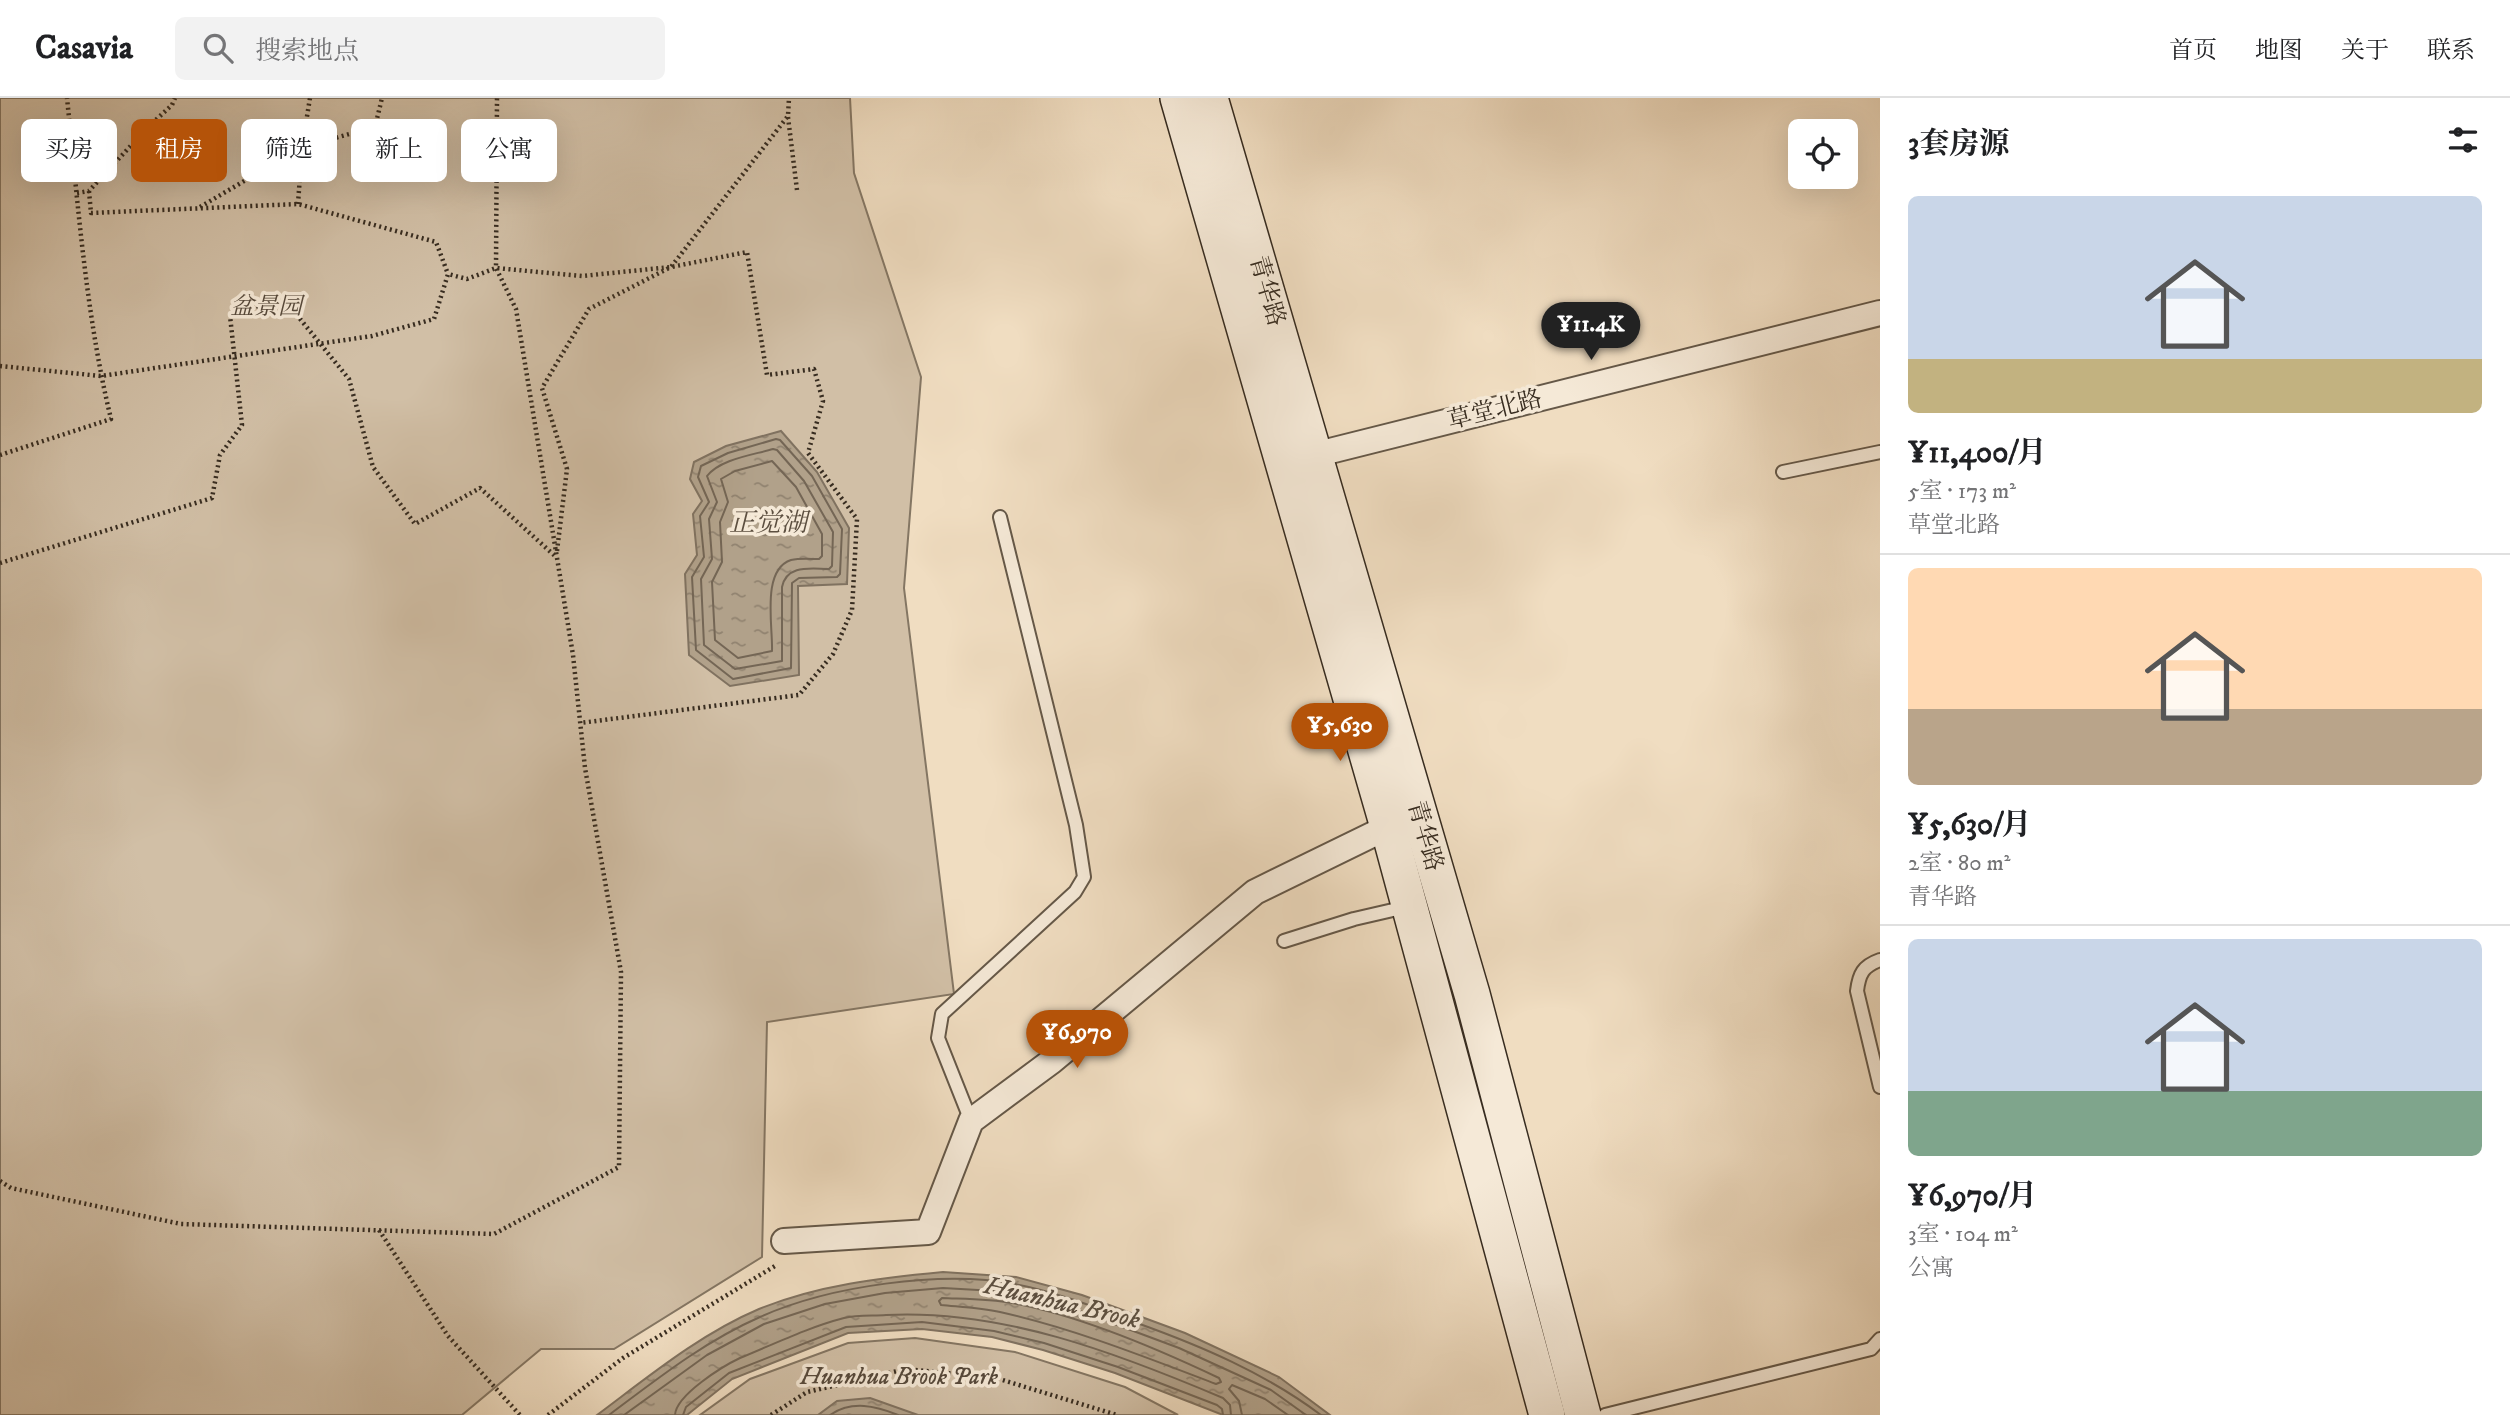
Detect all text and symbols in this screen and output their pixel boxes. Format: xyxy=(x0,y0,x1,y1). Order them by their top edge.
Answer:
search box xyxy=(175,17,665,80)
text: Casavia xyxy=(35,28,133,69)
icon: search xyxy=(199,29,237,67)
text: 搜索地点 xyxy=(255,35,359,68)
text: 首页 xyxy=(2169,36,2217,66)
text: 地图 xyxy=(2255,36,2303,66)
text: 关于 xyxy=(2341,36,2389,66)
text: 联系 xyxy=(2427,36,2475,66)
chip: 买房 xyxy=(21,119,117,182)
chip: 租房 xyxy=(131,119,227,182)
chip: 筛选 xyxy=(241,119,337,182)
chip: 新上 xyxy=(351,119,447,182)
chip: 公寓 xyxy=(461,119,557,182)
map controls xyxy=(1788,119,1858,189)
button: locate xyxy=(1788,119,1858,189)
icon: filters xyxy=(2444,121,2482,159)
text: 3套房源 xyxy=(1908,126,2009,163)
icon: home xyxy=(2132,241,2258,367)
street label: 青华路 xyxy=(1243,252,1291,330)
park label: 盆景园 xyxy=(230,292,306,322)
pin: ¥11.4K xyxy=(1534,302,1648,362)
text: ¥11.4K xyxy=(1557,310,1625,339)
street label: 草堂北路 xyxy=(1445,384,1545,436)
text: ¥11,400/月 xyxy=(1908,435,2047,472)
text: 5室 · 173 m² xyxy=(1908,477,2016,506)
water label: 正觉湖 xyxy=(729,507,811,540)
text: 草堂北路 xyxy=(1908,511,2000,540)
icon: home xyxy=(2132,613,2258,739)
pin: ¥5,630 xyxy=(1283,704,1397,763)
text: ¥5,630 xyxy=(1307,711,1373,740)
street label: 青华路 xyxy=(1401,797,1449,875)
text: ¥5,630/月 xyxy=(1908,807,2031,844)
text: 2室 · 80 m² xyxy=(1908,849,2011,878)
text: 青华路 xyxy=(1908,883,1977,912)
icon: home xyxy=(2132,984,2258,1110)
pin: ¥6,970 xyxy=(1020,1010,1134,1070)
text: ¥6,970 xyxy=(1042,1018,1112,1047)
text: ¥6,970/月 xyxy=(1908,1178,2037,1215)
text: 3室 · 104 m² xyxy=(1908,1220,2018,1249)
text: 公寓 xyxy=(1908,1254,1954,1283)
water label: Huanhua Brook xyxy=(980,1269,1143,1337)
park label: Huanhua Brook Park xyxy=(799,1362,998,1392)

